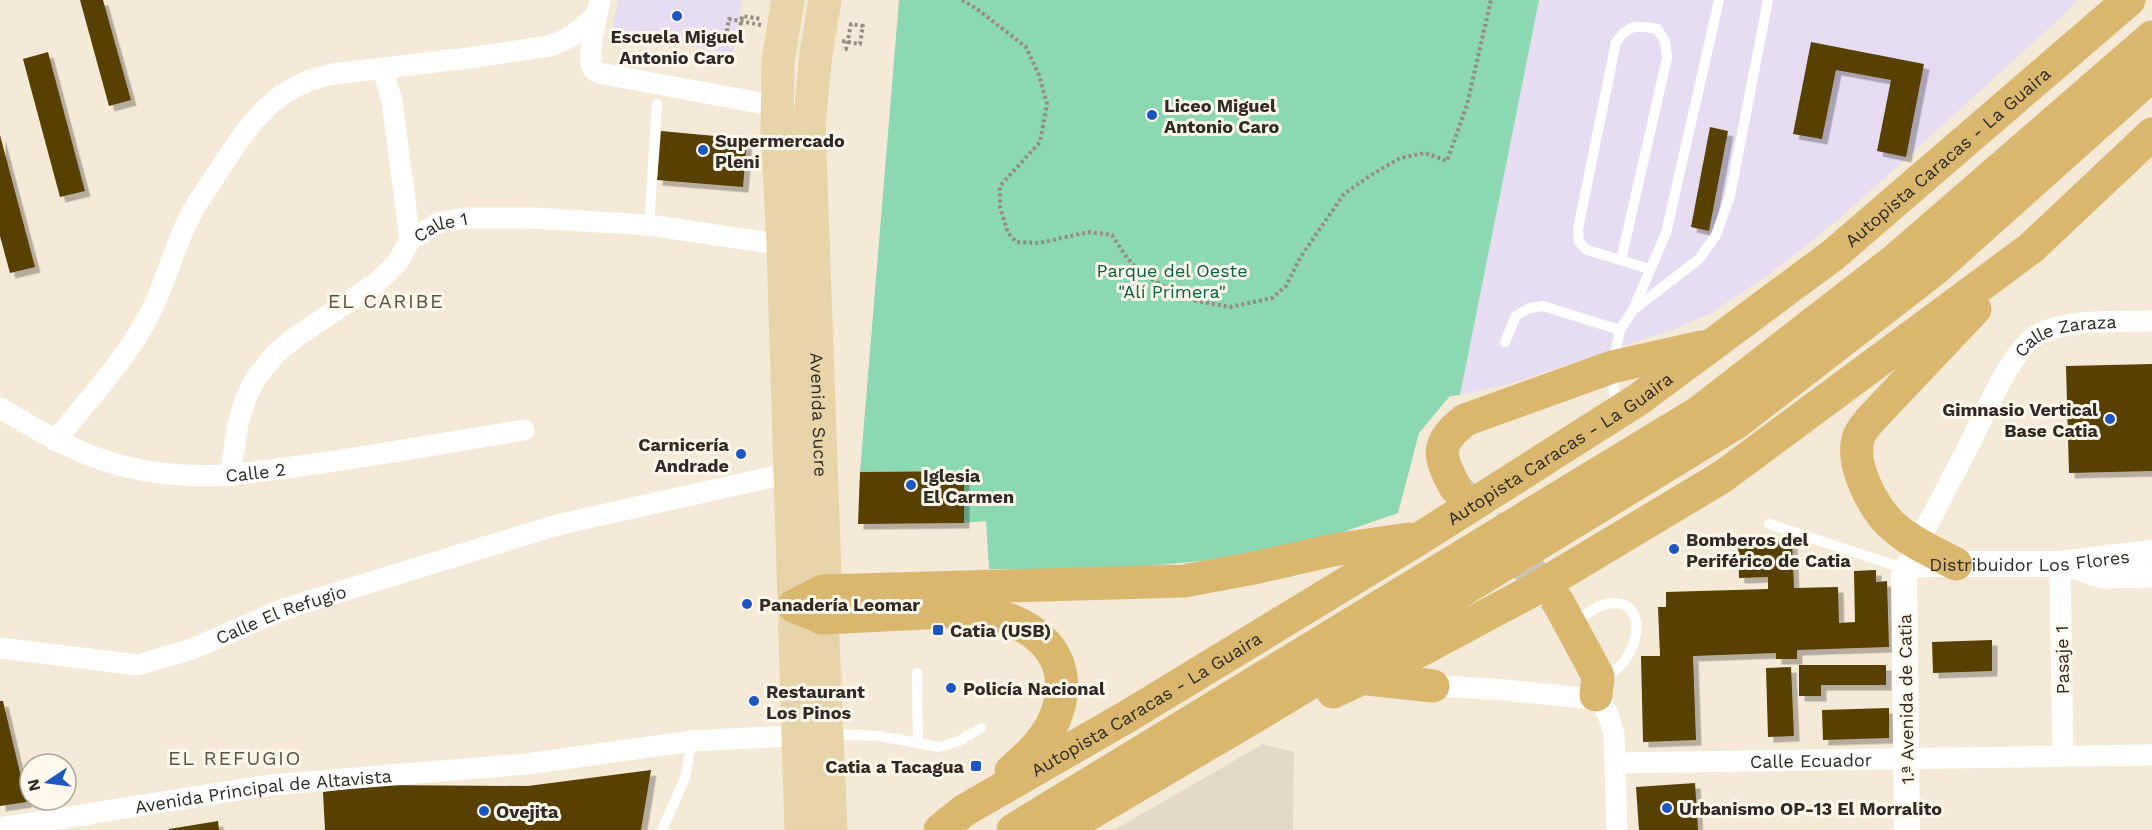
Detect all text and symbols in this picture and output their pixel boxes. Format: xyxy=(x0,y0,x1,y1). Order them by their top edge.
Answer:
marker: Escuela Miguel Antonio Caro xyxy=(670,9,684,23)
place label: Escuela Miguel Antonio Caro xyxy=(610,26,744,68)
street label: Autopista Caracas - La Guaira xyxy=(1840,62,2054,251)
place label: Liceo Miguel Antonio Caro xyxy=(1164,95,1280,137)
marker: Liceo Miguel Antonio Caro xyxy=(1145,108,1159,122)
place label: Supermercado Pleni xyxy=(715,130,845,172)
marker: Supermercado Pleni xyxy=(696,143,710,157)
street label: Calle 1 xyxy=(410,207,469,246)
park label: Parque del Oeste "Alí Primera" xyxy=(1096,260,1248,302)
district label: EL CARIBE xyxy=(328,289,444,313)
street label: Calle Zaraza xyxy=(2010,311,2117,361)
street label: Avenida Sucre xyxy=(807,352,832,477)
street label: Autopista Caracas - La Guaira xyxy=(1443,367,1676,529)
place label: Gimnasio Vertical Base Catia xyxy=(1942,399,2099,441)
marker: Gimnasio Vertical Base Catia xyxy=(2103,412,2117,426)
place label: Carnicería Andrade xyxy=(638,434,730,476)
marker: Carnicería Andrade xyxy=(734,447,748,461)
street label: Calle 2 xyxy=(225,458,287,485)
place label: Iglesia El Carmen xyxy=(923,465,1014,507)
marker: Iglesia El Carmen xyxy=(904,478,918,492)
place label: Bomberos del Periférico de Catia xyxy=(1686,529,1851,571)
marker: Bomberos del Periférico de Catia xyxy=(1667,542,1681,556)
street label: Distribuidor Los Flores xyxy=(1929,545,2131,575)
street label: Calle El Refugio xyxy=(212,580,349,648)
place label: Panadería Leomar xyxy=(759,594,920,615)
marker: Panadería Leomar xyxy=(740,597,754,611)
street label: 1.ª Avenida de Catia xyxy=(1894,614,1918,784)
place label: Catia (USB) xyxy=(950,620,1051,641)
marker: Catia (USB) xyxy=(931,623,945,637)
street label: Pasaje 1 xyxy=(2051,625,2073,695)
street label: Autopista Caracas - La Guaira xyxy=(1027,627,1265,780)
place label: Policía Nacional xyxy=(963,678,1105,699)
place label: Restaurant Los Pinos xyxy=(766,681,865,723)
marker: Policía Nacional xyxy=(944,681,958,695)
marker: Restaurant Los Pinos xyxy=(747,694,761,708)
district label: EL REFUGIO xyxy=(168,746,302,770)
street label: Calle Ecuador xyxy=(1750,749,1872,771)
north arrow xyxy=(18,752,78,812)
place label: Catia a Tacagua xyxy=(825,756,965,777)
marker: Catia a Tacagua xyxy=(969,759,983,773)
street label: Avenida Principal de Altavista xyxy=(133,765,393,817)
text: N xyxy=(23,777,44,793)
place label: Urbanismo OP-13 El Morralito xyxy=(1679,798,1942,819)
place label: Ovejita xyxy=(496,801,559,822)
marker: Urbanismo OP-13 El Morralito xyxy=(1660,801,1674,815)
marker: Ovejita xyxy=(477,804,491,818)

